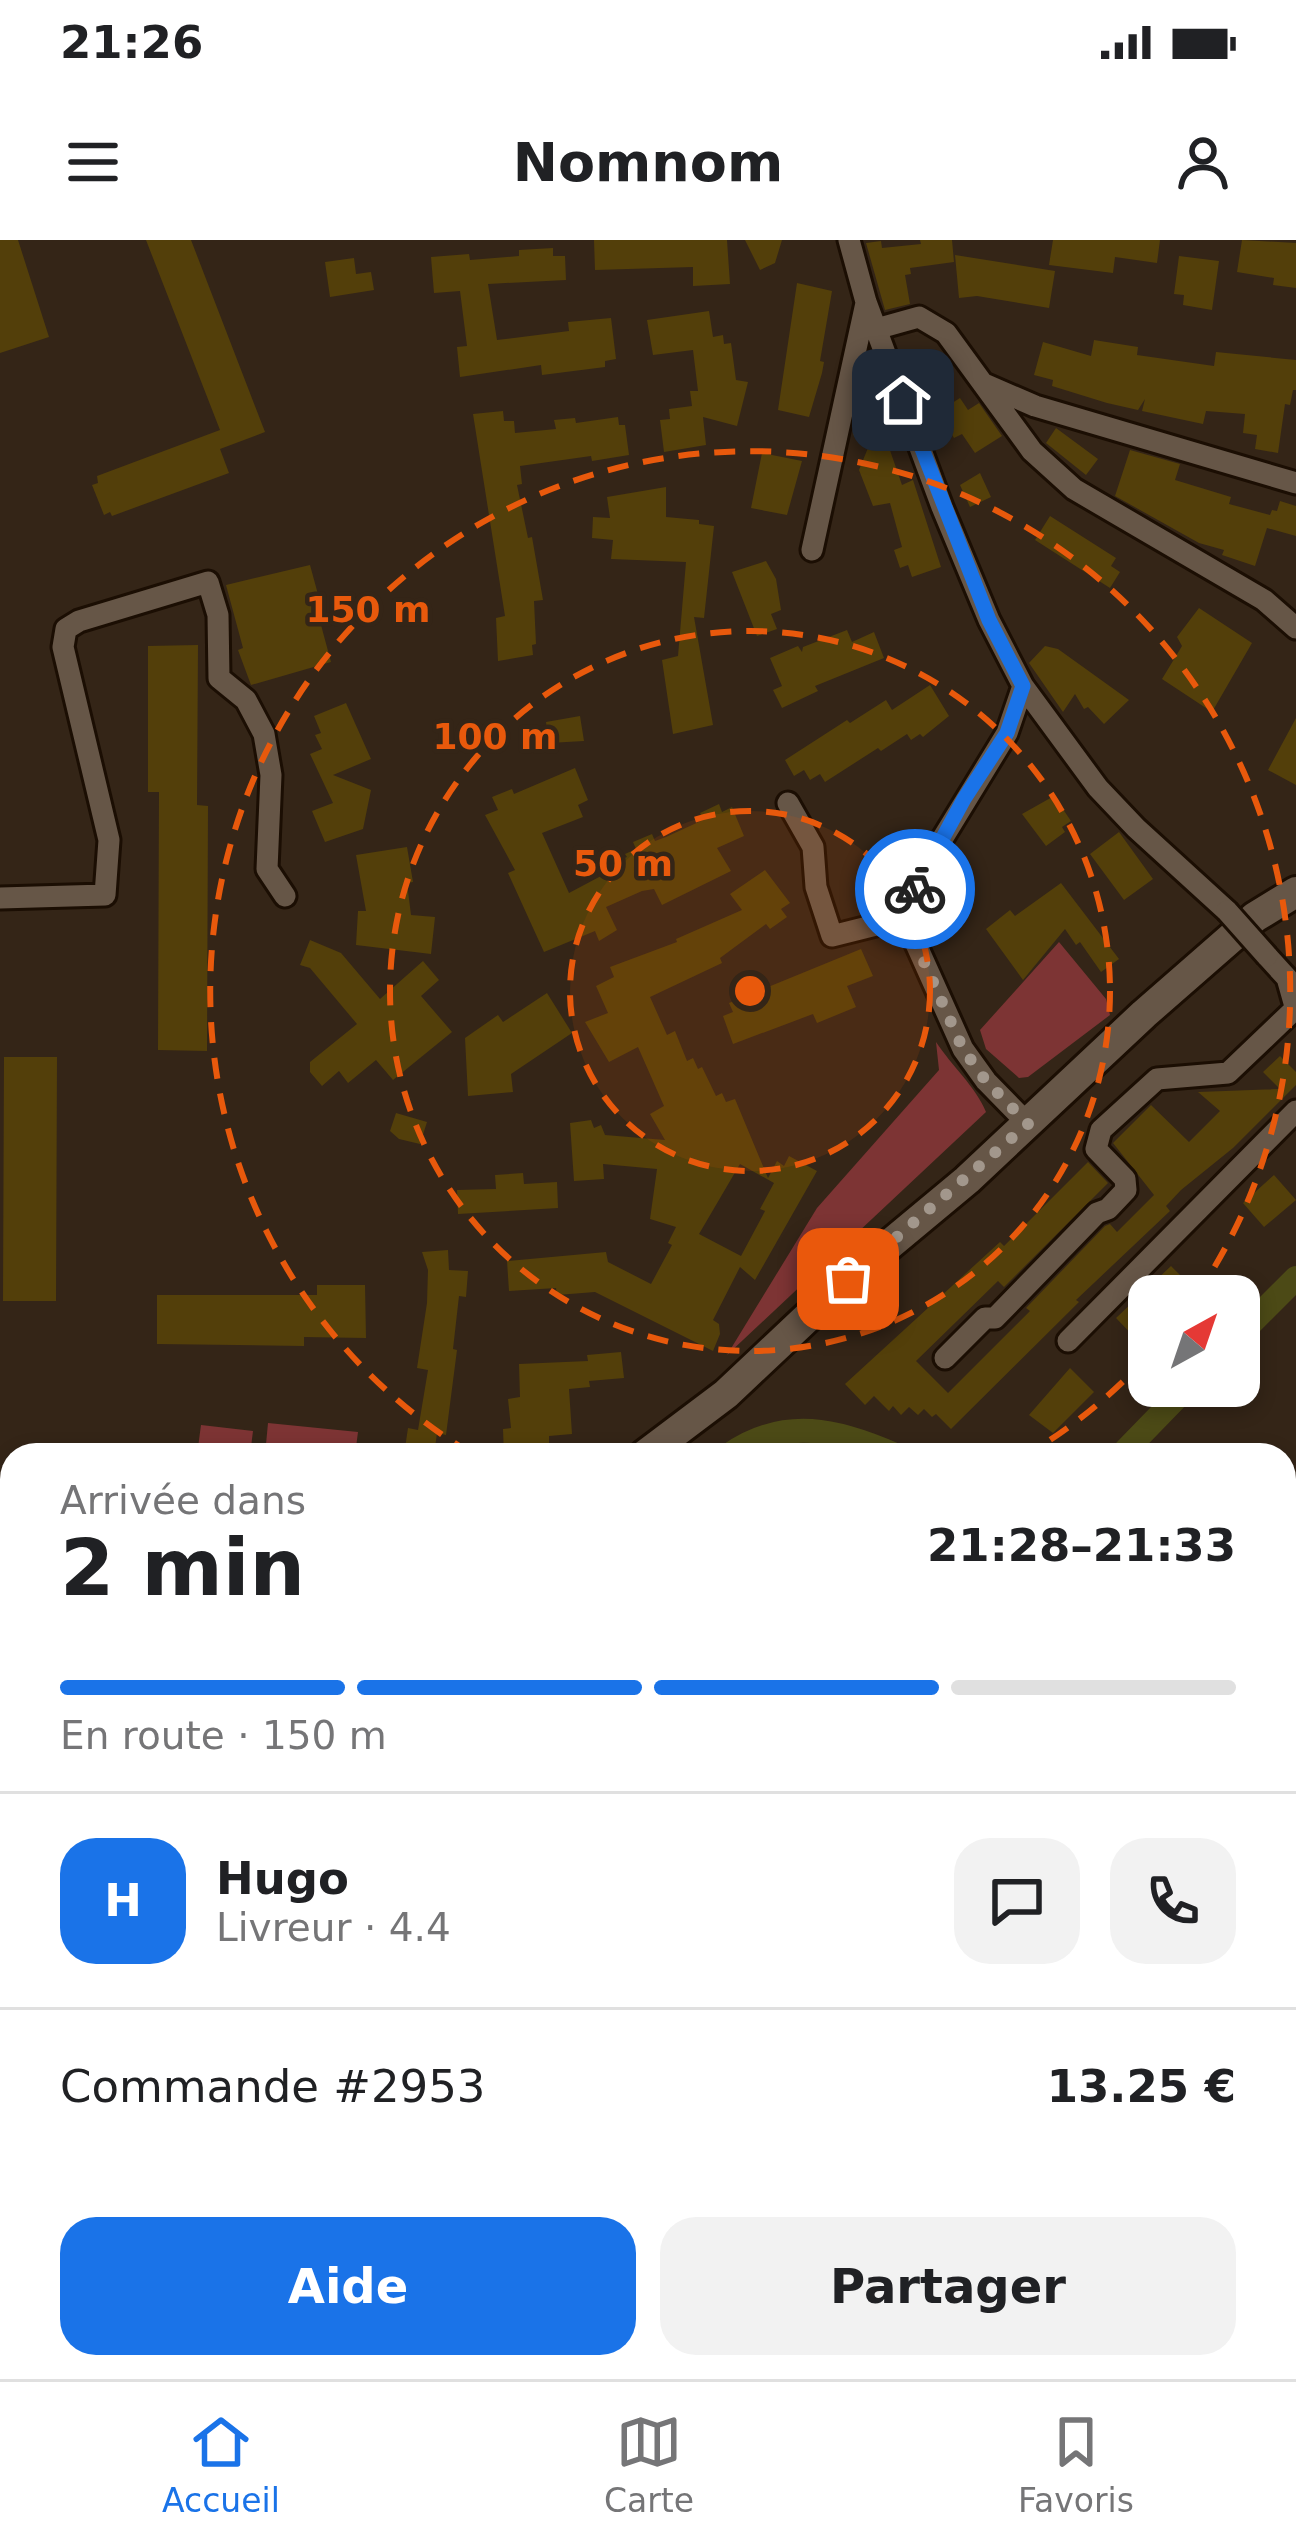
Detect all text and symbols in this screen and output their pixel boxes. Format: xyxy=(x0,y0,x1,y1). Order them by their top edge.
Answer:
text: 21:26 xyxy=(60,16,203,69)
icon: menu xyxy=(60,129,126,195)
icon: person xyxy=(1170,129,1236,195)
text: Nomnom xyxy=(513,131,783,194)
pin xyxy=(852,349,954,451)
icon: home xyxy=(870,367,936,433)
text: 150 m xyxy=(305,589,431,630)
text: 100 m xyxy=(432,716,558,757)
courier xyxy=(855,829,975,949)
text: 50 m xyxy=(573,843,673,884)
icon: bike xyxy=(882,856,948,922)
centre of rings xyxy=(729,970,771,1012)
pin xyxy=(797,1228,899,1330)
icon: bag xyxy=(815,1246,881,1312)
north arrow xyxy=(1128,1275,1260,1407)
map controls xyxy=(1128,1275,1260,1407)
text: Arrivée dans xyxy=(60,1478,306,1523)
text: 21:28–21:33 xyxy=(927,1519,1236,1572)
text: 2 min xyxy=(60,1523,305,1613)
text: En route · 150 m xyxy=(60,1713,387,1758)
button: chat xyxy=(954,1838,1080,1964)
button: phone xyxy=(1110,1838,1236,1964)
text: Hugo xyxy=(216,1852,349,1905)
text: H xyxy=(104,1874,142,1927)
text: Livreur · 4.4 xyxy=(216,1905,451,1950)
text: Commande #2953 xyxy=(60,2060,486,2113)
text: 13.25 € xyxy=(1047,2060,1236,2113)
button: Aide xyxy=(60,2217,636,2355)
button: Partager xyxy=(660,2217,1236,2355)
tab: Accueil xyxy=(162,2409,280,2520)
tab: Carte xyxy=(604,2409,694,2520)
tab: Favoris xyxy=(1018,2409,1134,2520)

